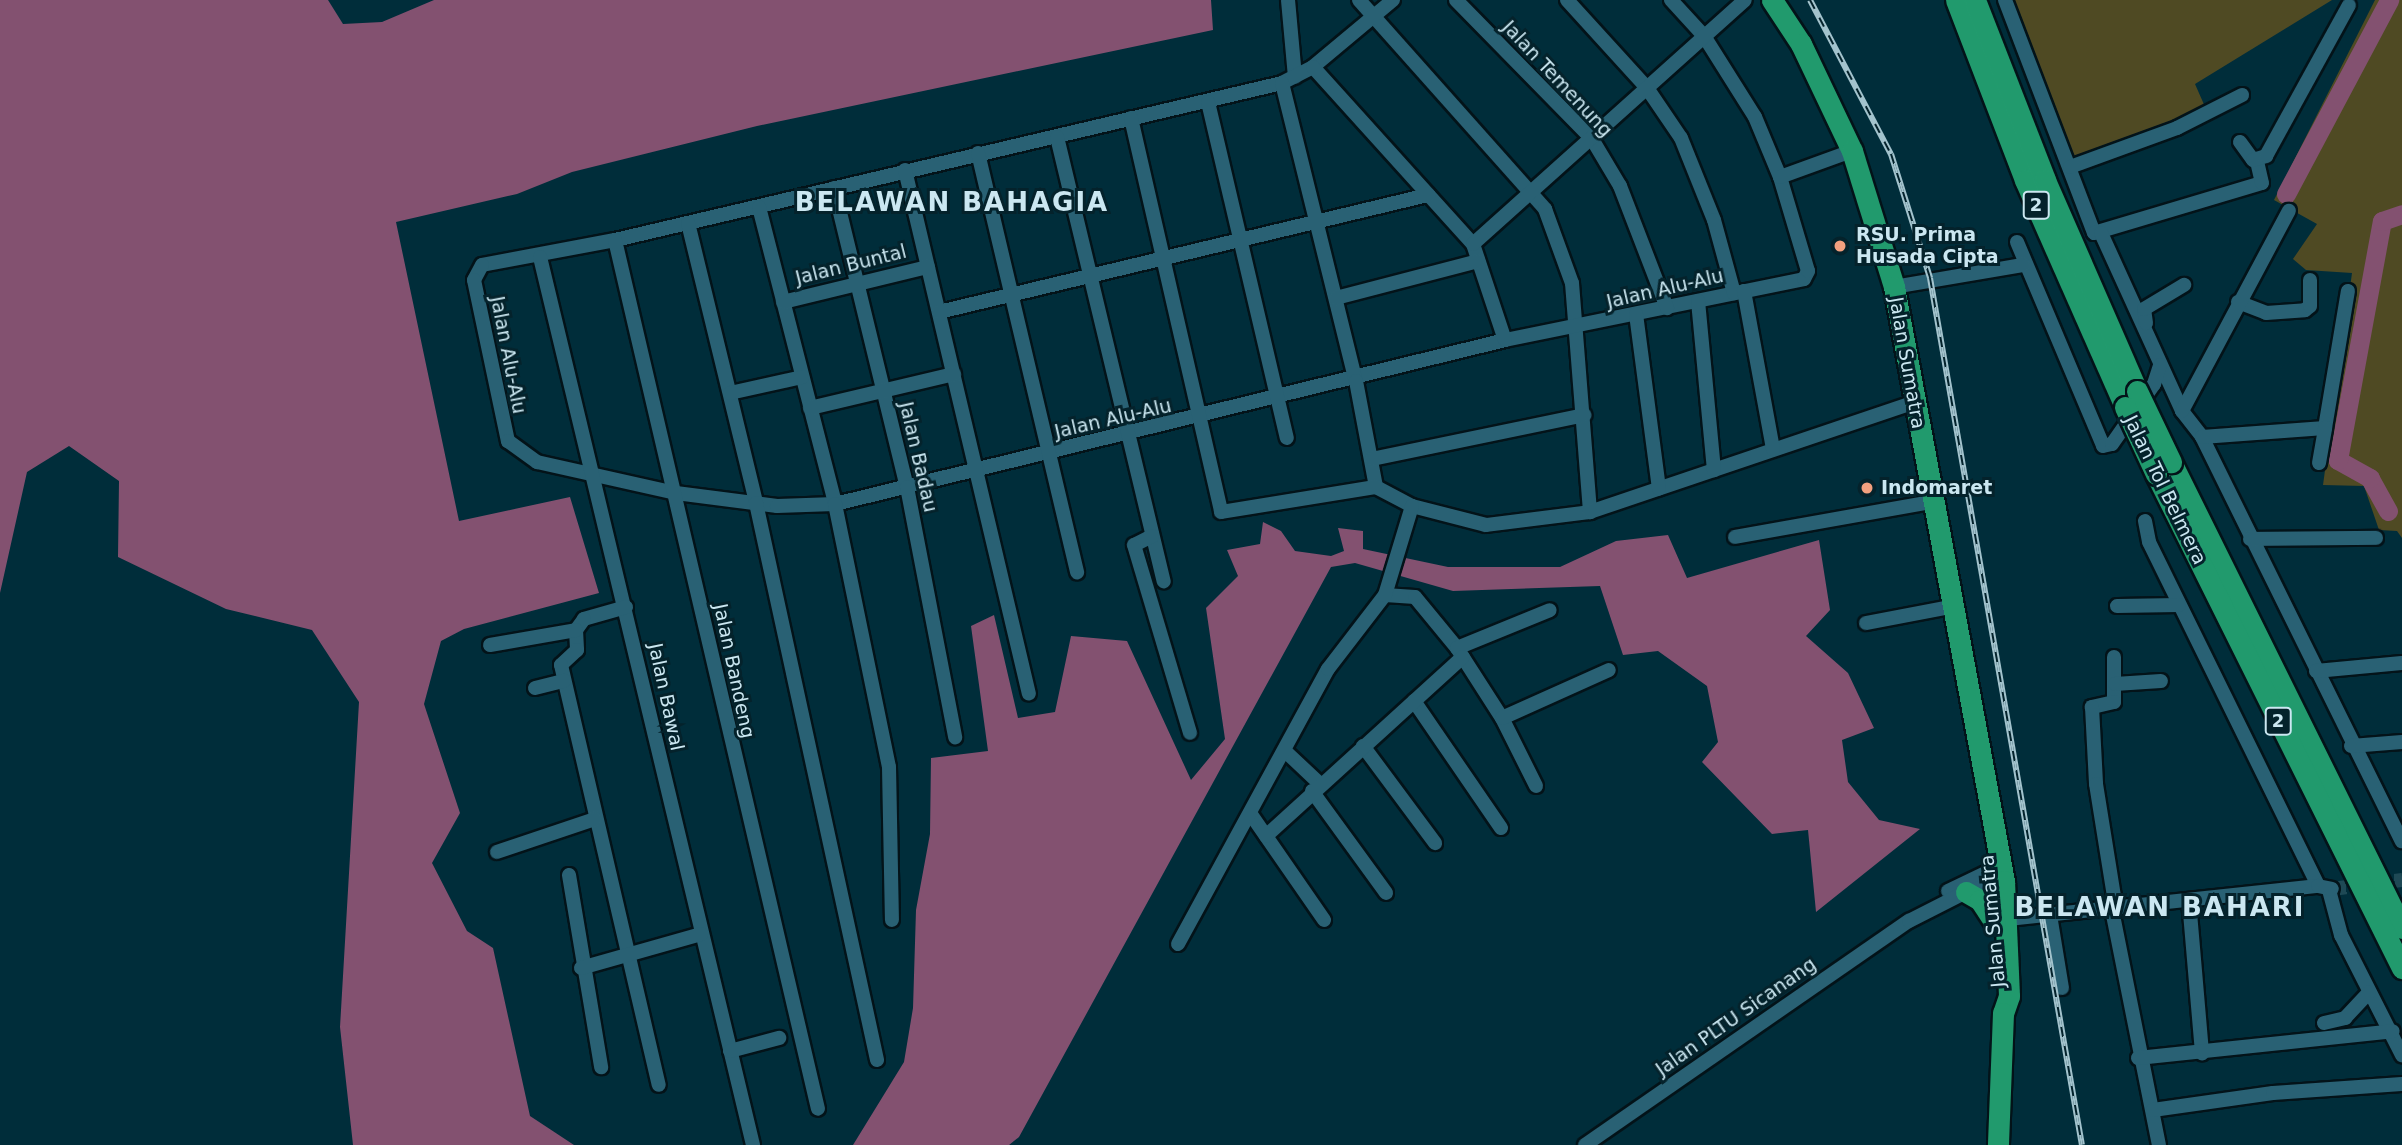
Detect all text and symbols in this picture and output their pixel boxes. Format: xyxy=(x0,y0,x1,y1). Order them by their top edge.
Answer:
street label: Jalan Temenung xyxy=(1497,16,1617,142)
district label: BELAWAN BAHAGIA xyxy=(797,187,1107,219)
road number: 2 xyxy=(2022,190,2050,220)
place label: RSU. Prima Husada Cipta xyxy=(1856,224,1999,268)
marker: RSU. Prima Husada Cipta xyxy=(1830,236,1850,256)
street label: Jalan Buntal xyxy=(793,240,909,290)
street label: Jalan Alu-Alu xyxy=(1604,264,1726,314)
street label: Jalan Alu-Alu xyxy=(485,294,531,416)
street label: Jalan Sumatra xyxy=(1884,295,1930,431)
street label: Jalan Alu-Alu xyxy=(1052,394,1174,444)
street label: Jalan Badau xyxy=(894,400,942,514)
street label: Jalan Tol Belmera xyxy=(2119,412,2211,568)
place label: Indomaret xyxy=(1881,477,1992,499)
marker: Indomaret xyxy=(1859,480,1875,496)
street label: Jalan Bandeng xyxy=(709,602,759,740)
street label: Jalan Bawal xyxy=(643,641,689,753)
road number: 2 xyxy=(2264,706,2292,736)
street label: Jalan Sumatra xyxy=(1976,854,2010,988)
district label: BELAWAN BAHARI xyxy=(2016,892,2304,924)
street label: Jalan PLTU Sicanang xyxy=(1651,953,1821,1081)

